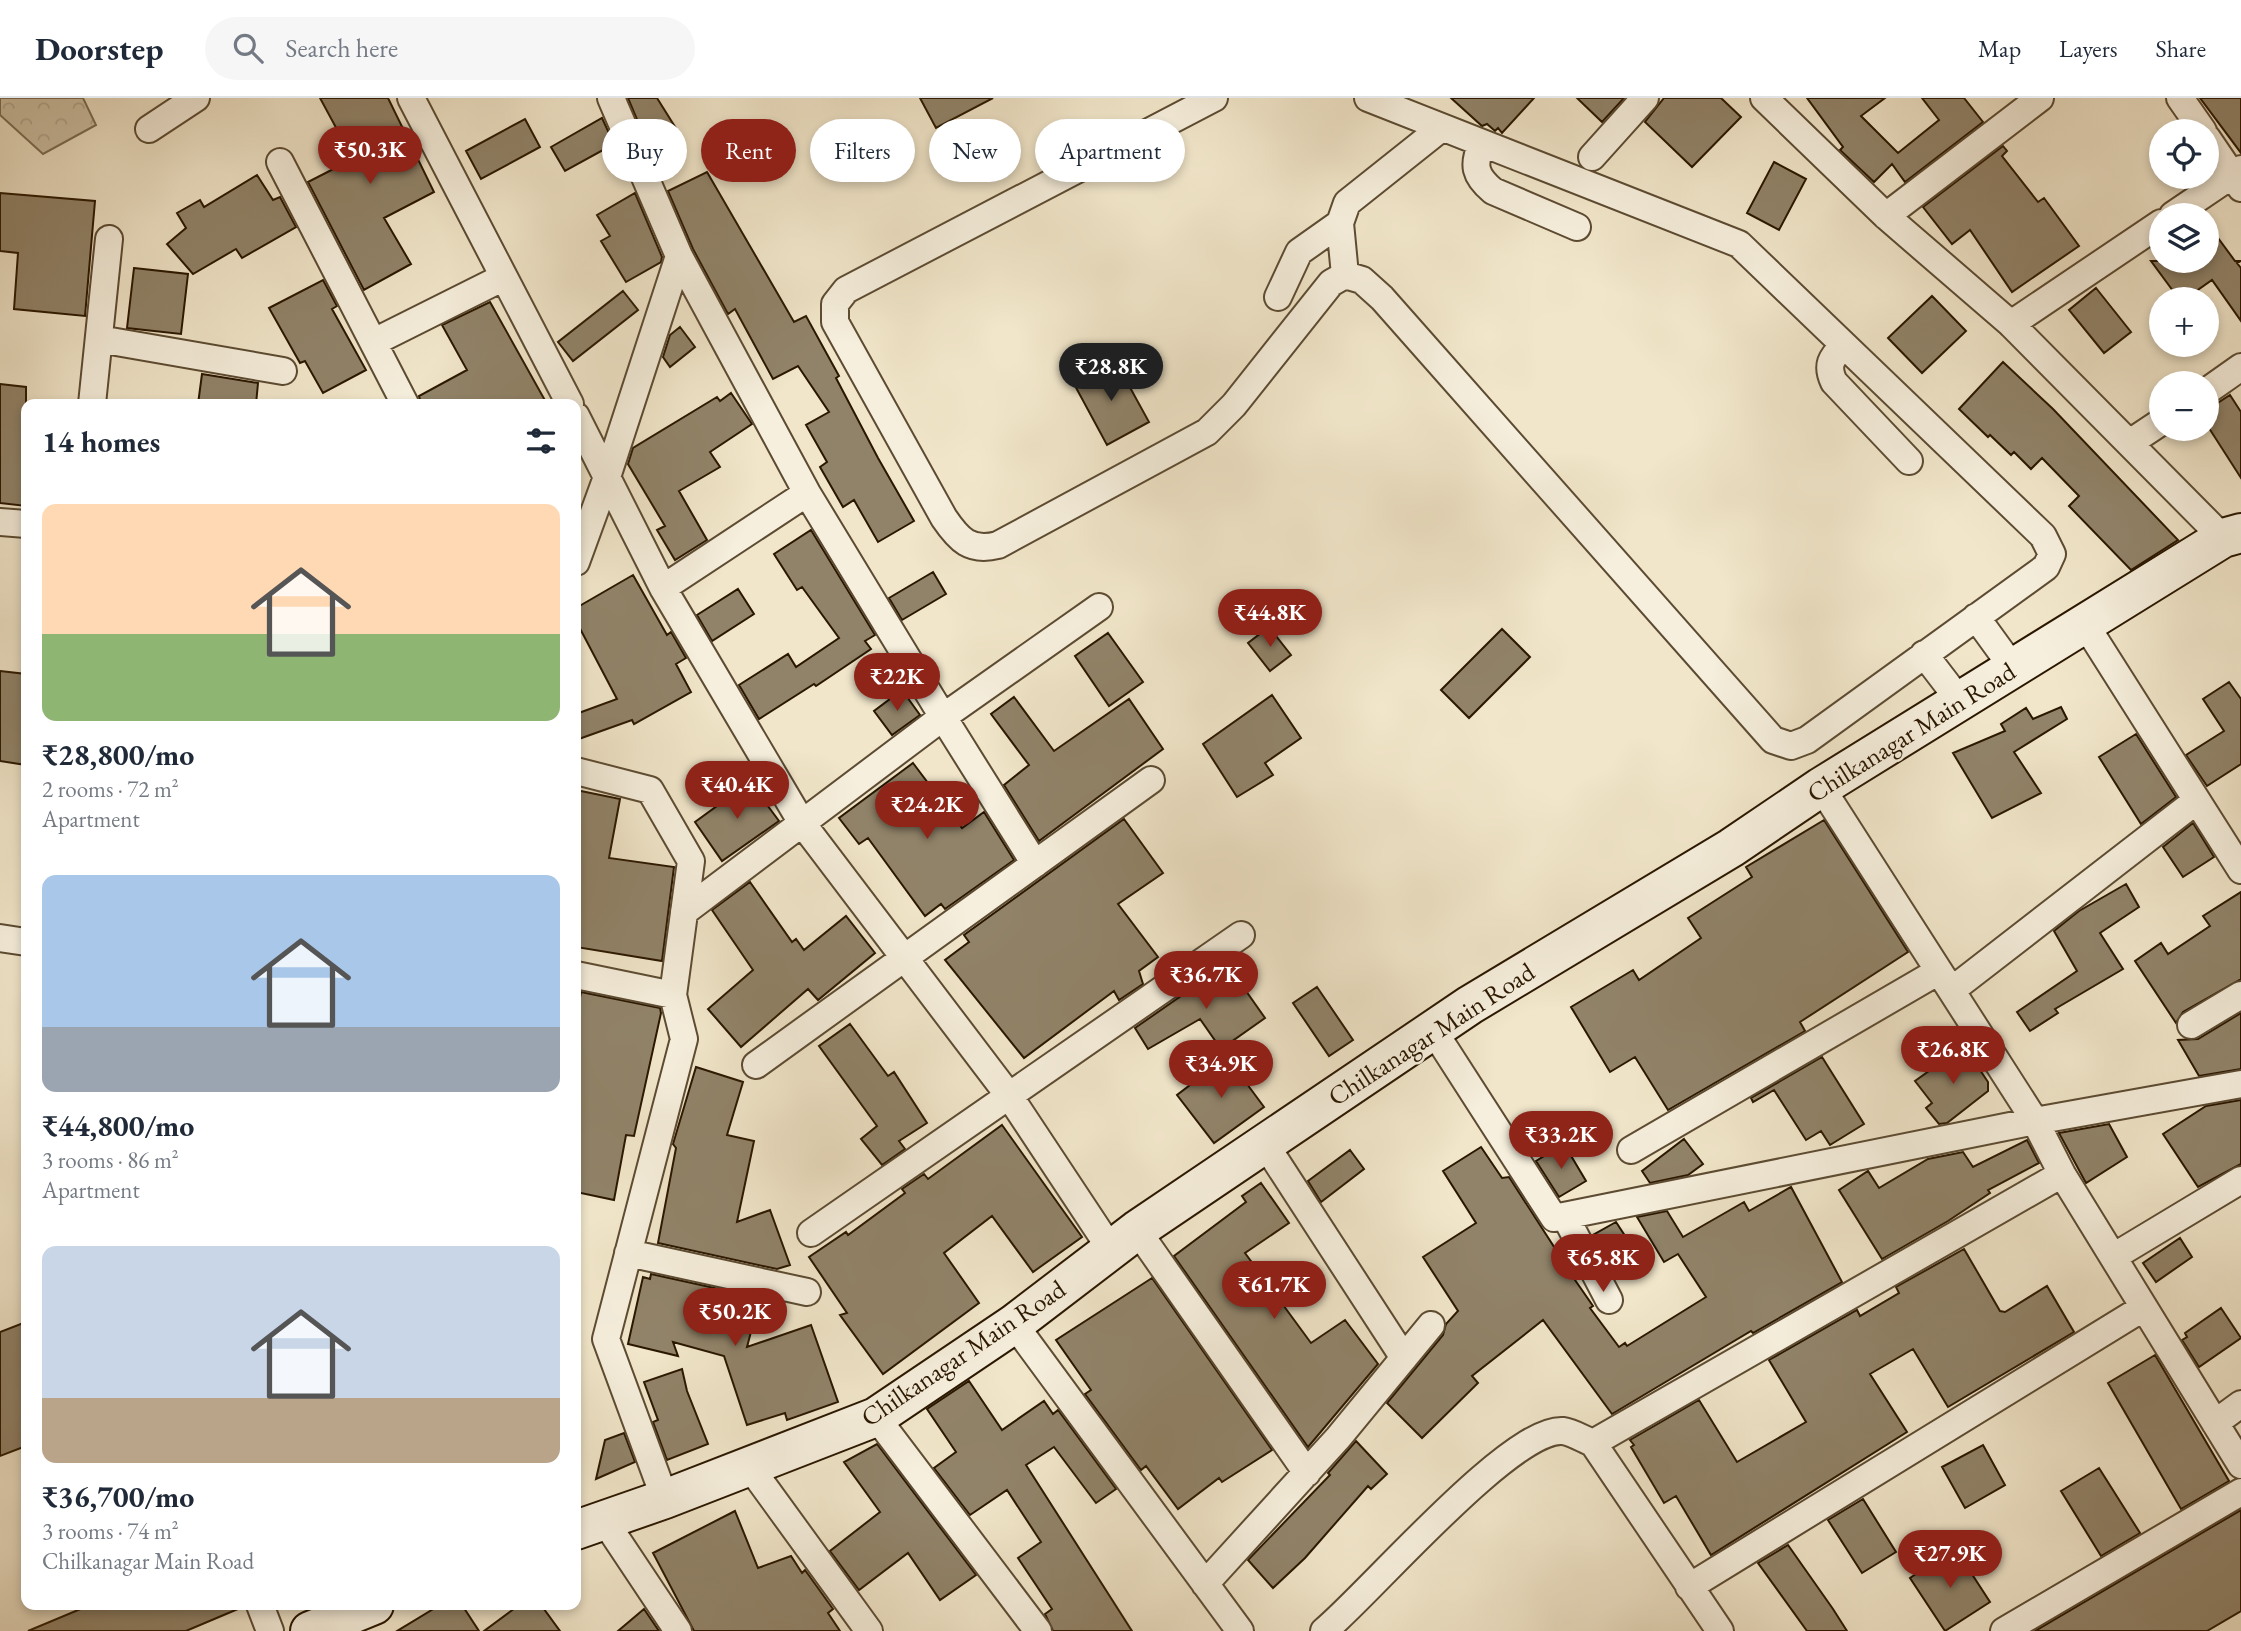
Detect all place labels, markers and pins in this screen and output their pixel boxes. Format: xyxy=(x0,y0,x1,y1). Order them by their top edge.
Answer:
pin: ₹50.3K xyxy=(313,126,427,186)
pin: ₹28.8K xyxy=(1054,344,1168,403)
pin: ₹44.8K xyxy=(1213,589,1327,649)
pin: ₹22K xyxy=(856,654,938,713)
pin: ₹40.4K xyxy=(680,762,794,821)
pin: ₹24.2K xyxy=(870,782,984,841)
pin: ₹36.7K xyxy=(1149,951,1263,1011)
pin: ₹26.8K xyxy=(1896,1026,2010,1086)
pin: ₹34.9K xyxy=(1164,1040,1278,1100)
pin: ₹33.2K xyxy=(1504,1112,1618,1171)
pin: ₹65.8K xyxy=(1546,1234,1660,1294)
pin: ₹61.7K xyxy=(1217,1262,1331,1321)
pin: ₹50.2K xyxy=(678,1288,792,1348)
pin: ₹27.9K xyxy=(1893,1530,2007,1590)

